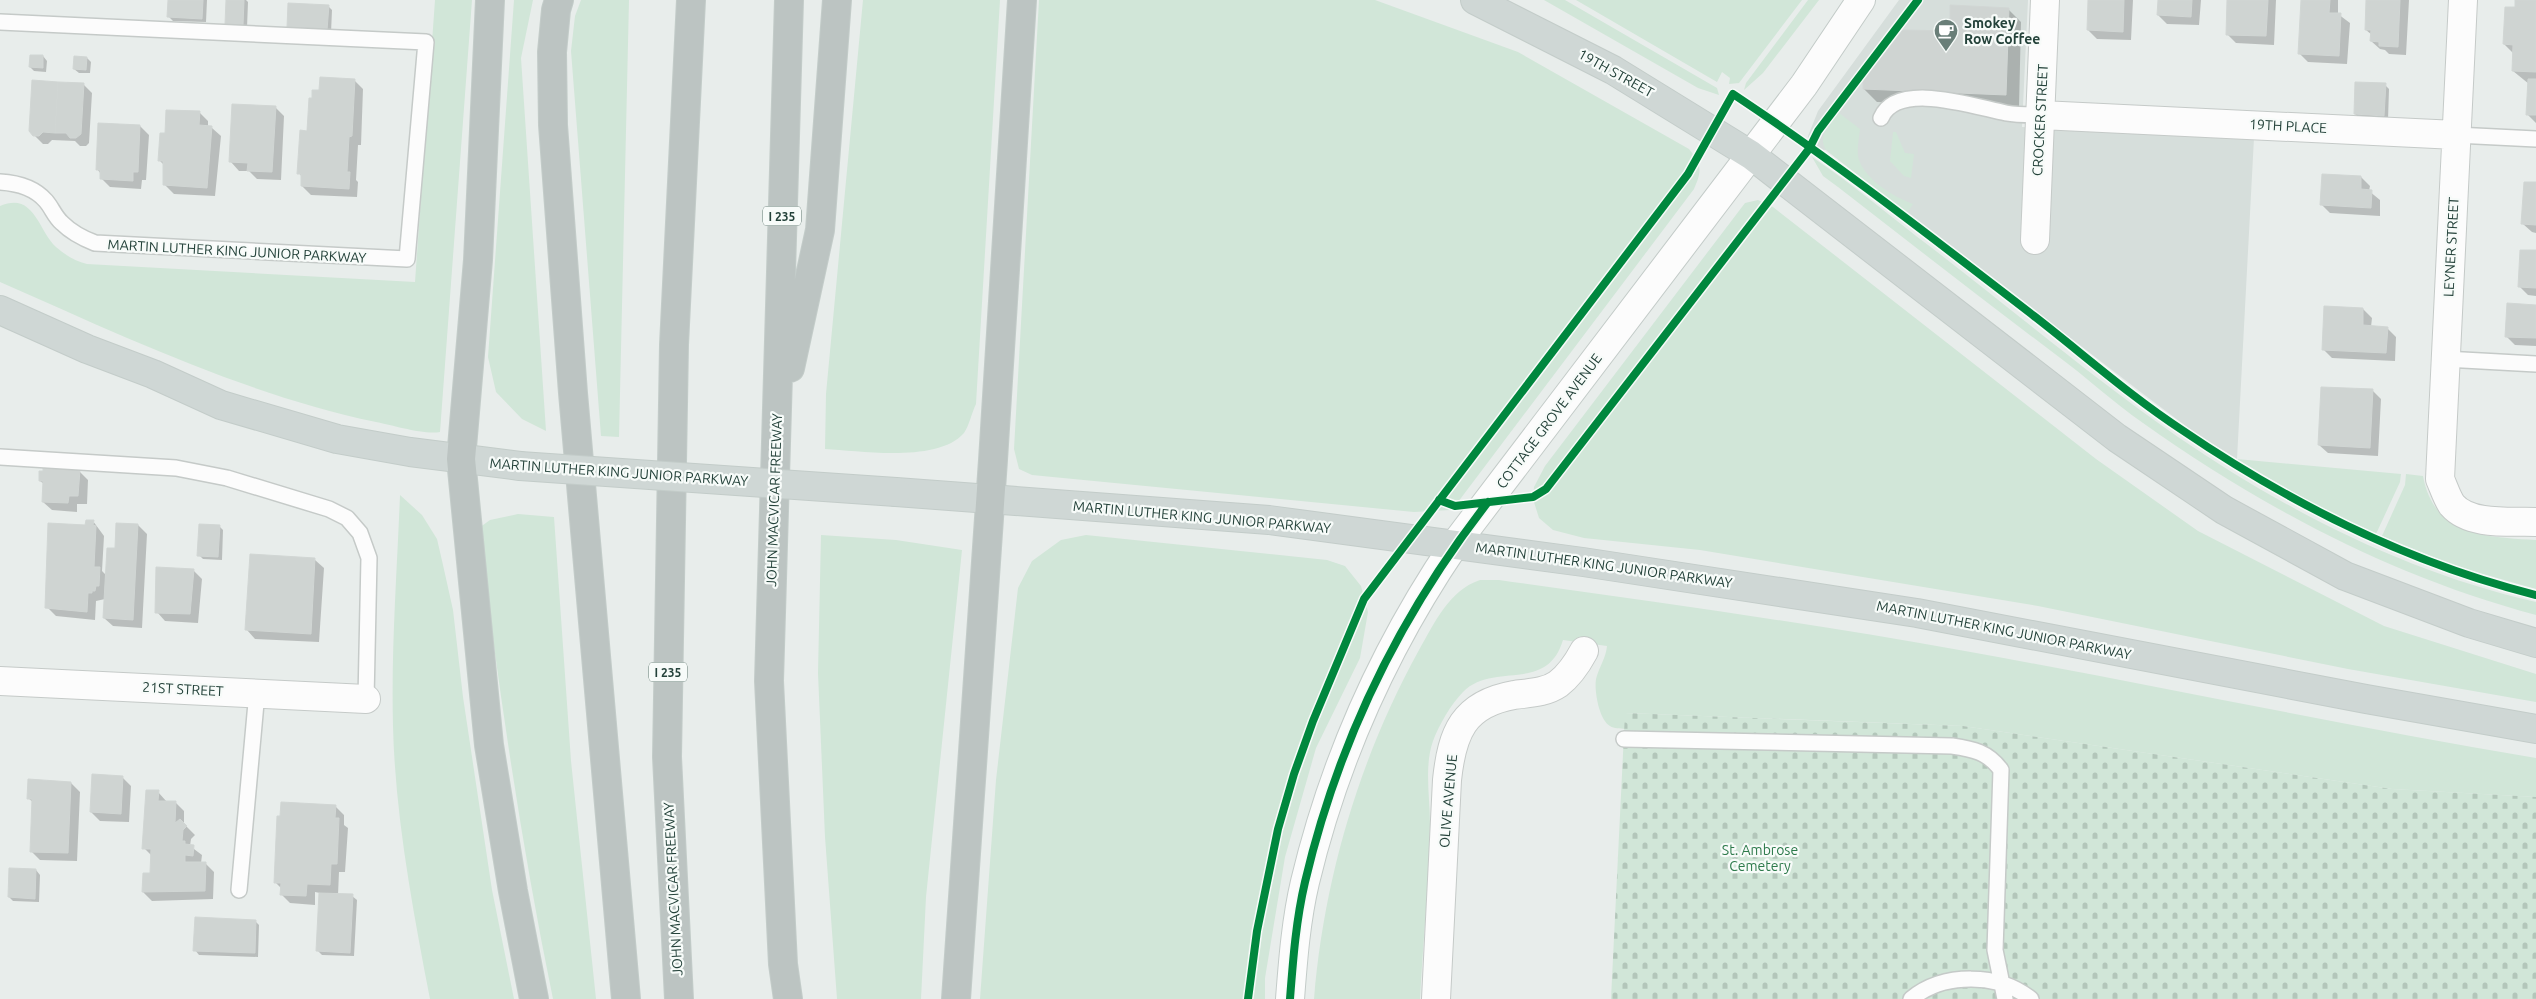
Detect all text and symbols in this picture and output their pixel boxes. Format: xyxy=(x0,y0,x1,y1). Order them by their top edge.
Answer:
place label: Smokey Row Coffee xyxy=(1964,15,2040,47)
cafe icon: Smokey Row Coffee xyxy=(1933,18,1959,52)
street label: 19TH STREET xyxy=(1575,46,1657,100)
street label: CROCKER STREET xyxy=(2029,63,2051,177)
street label: 19TH PLACE xyxy=(2249,116,2327,136)
street label: LEYNER STREET xyxy=(2440,196,2462,297)
road number: I 235 xyxy=(763,207,801,226)
street label: MARTIN LUTHER KING JUNIOR PARKWAY xyxy=(107,236,367,266)
street label: COTTAGE GROVE AVENUE xyxy=(1493,350,1605,492)
street label: JOHN MACVICAR FREEWAY xyxy=(763,413,785,587)
street label: MARTIN LUTHER KING JUNIOR PARKWAY xyxy=(489,455,749,489)
street label: MARTIN LUTHER KING JUNIOR PARKWAY xyxy=(1072,498,1332,536)
street label: MARTIN LUTHER KING JUNIOR PARKWAY xyxy=(1475,539,1733,591)
street label: MARTIN LUTHER KING JUNIOR PARKWAY xyxy=(1875,597,2133,663)
road number: I 235 xyxy=(649,662,687,682)
street label: 21ST STREET xyxy=(142,679,224,699)
street label: OLIVE AVENUE xyxy=(1436,753,1460,849)
street label: JOHN MACVICAR FREEWAY xyxy=(660,802,686,976)
park label: St. Ambrose Cemetery xyxy=(1722,842,1798,874)

